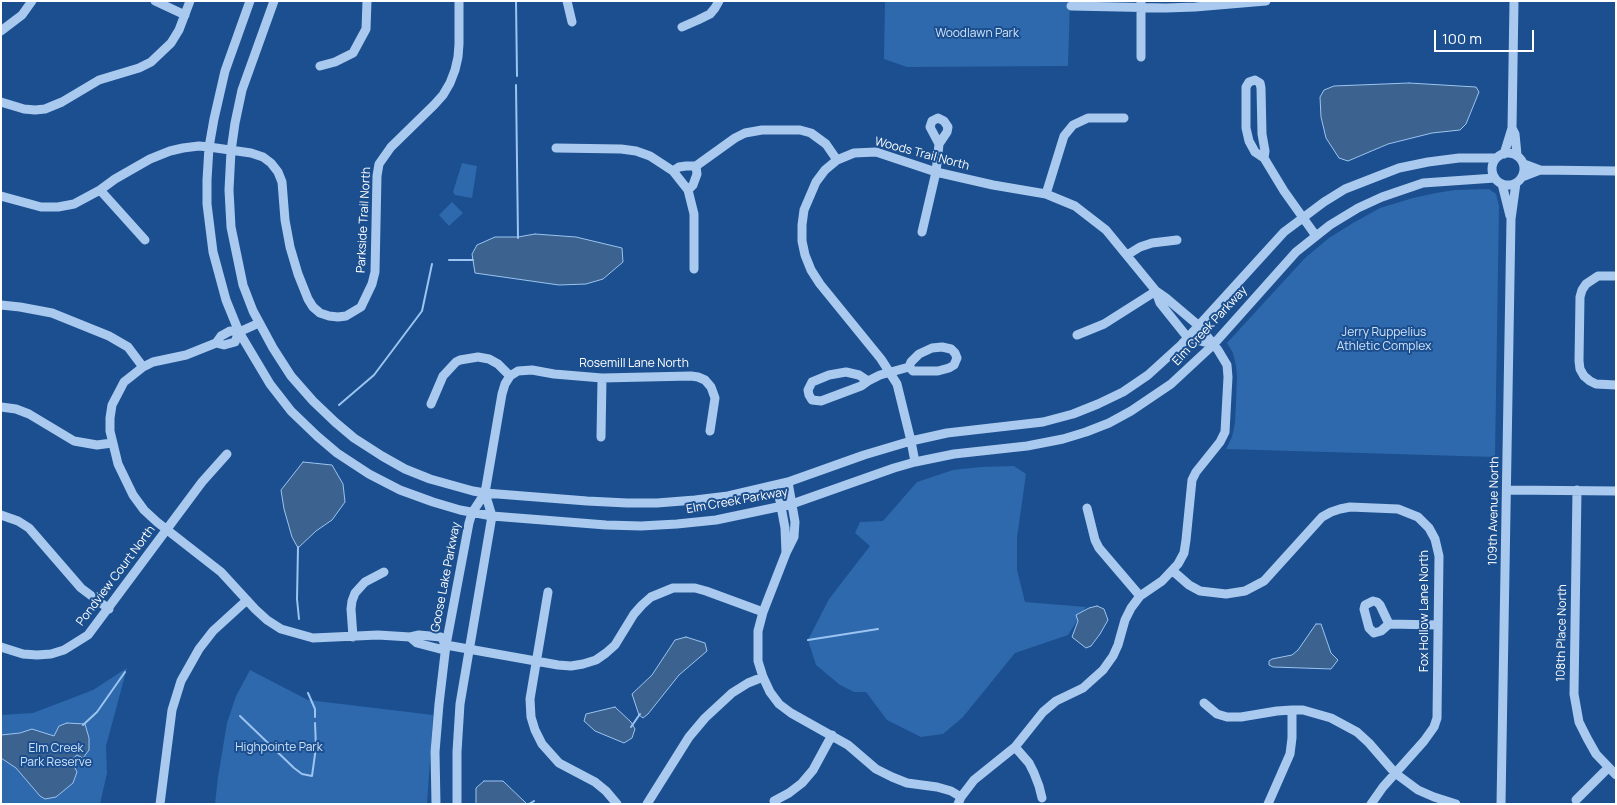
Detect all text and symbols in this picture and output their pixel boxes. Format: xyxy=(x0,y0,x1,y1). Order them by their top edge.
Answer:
scale bar xyxy=(1437,20,1537,52)
park label: Woodlawn Park xyxy=(935,27,1019,41)
text: 100 m xyxy=(1442,28,1482,49)
street label: Woods Trail North xyxy=(873,134,971,174)
street label: Parkside Trail North xyxy=(354,167,374,273)
street label: Elm Creek Parkway xyxy=(1170,284,1250,368)
park label: Jerry Ruppelius Athletic Complex xyxy=(1337,326,1431,354)
street label: Rosemill Lane North xyxy=(579,357,689,371)
street label: 109th Avenue North xyxy=(1486,456,1502,566)
street label: Elm Creek Parkway xyxy=(685,485,789,517)
street label: Goose Lake Parkway xyxy=(428,521,464,633)
street label: Pondview Court North xyxy=(74,523,158,629)
street label: Fox Hollow Lane North xyxy=(1418,550,1432,672)
street label: 108th Place North xyxy=(1554,584,1570,682)
park label: Highpointe Park xyxy=(235,741,323,755)
park label: Elm Creek Park Reserve xyxy=(20,742,92,770)

